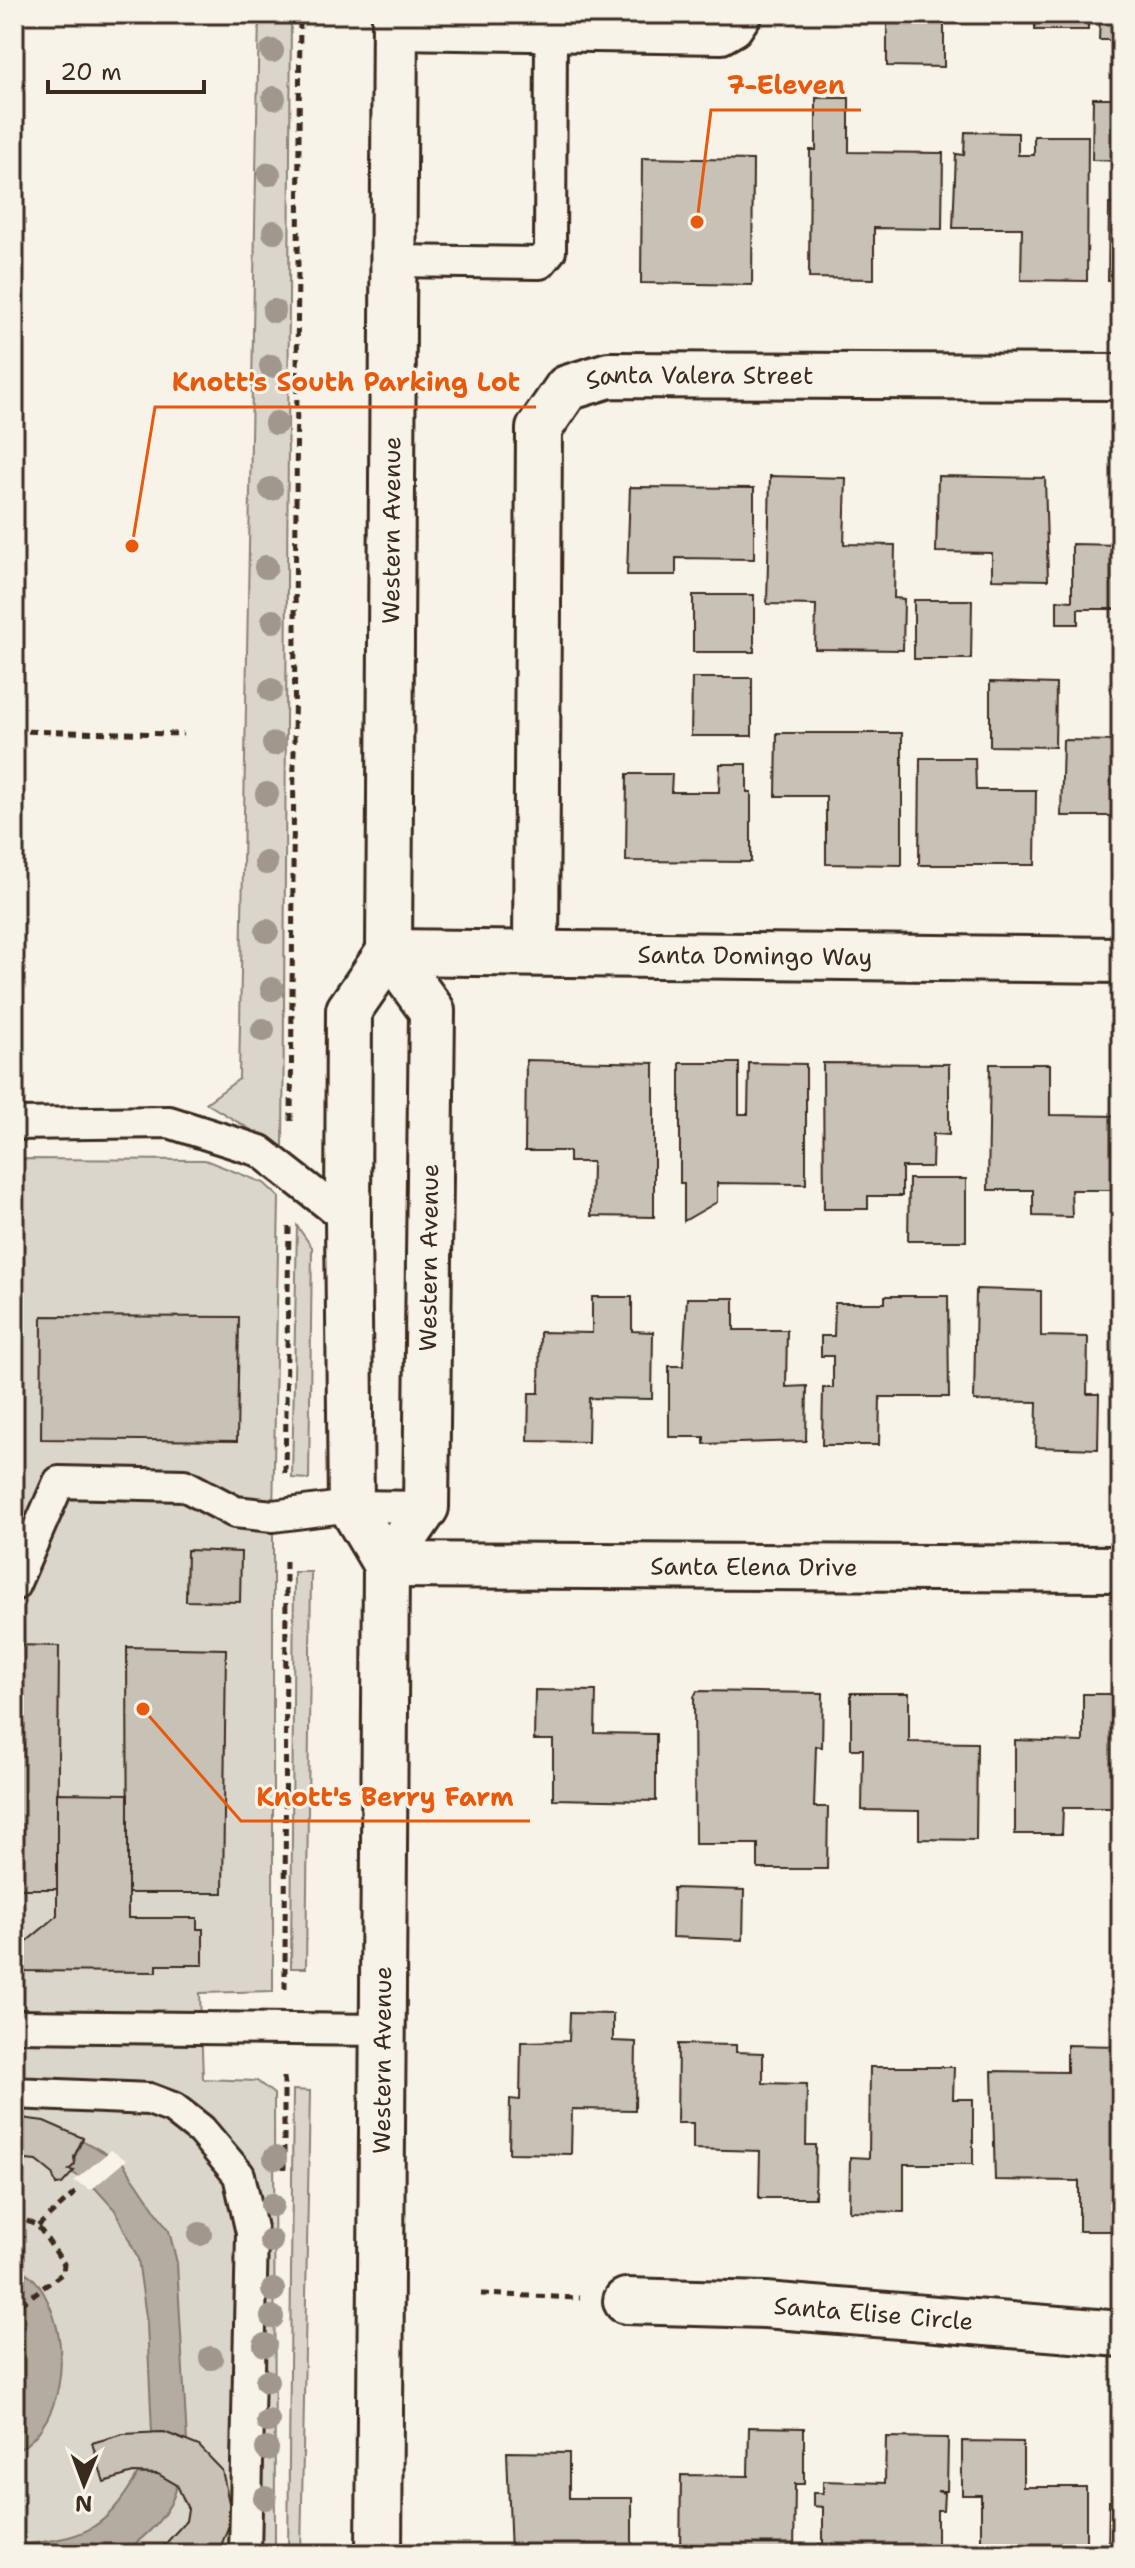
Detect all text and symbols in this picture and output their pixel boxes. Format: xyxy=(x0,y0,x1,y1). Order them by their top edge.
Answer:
scale bar xyxy=(48,44,204,94)
text: 20 m xyxy=(60,56,122,88)
callout: 7-Eleven xyxy=(711,60,861,110)
text: 7-Eleven xyxy=(727,67,845,102)
callout: Knott's South Parking Lot xyxy=(155,357,536,407)
street label: Santa Valera Street xyxy=(582,358,813,397)
text: Knott's South Parking Lot xyxy=(172,364,520,399)
street label: Western Avenue xyxy=(375,436,408,624)
street label: Santa Domingo Way xyxy=(637,939,873,973)
street label: Western Avenue xyxy=(412,1163,446,1352)
street label: Santa Elena Drive xyxy=(650,1550,858,1584)
callout: Knott's Berry Farm xyxy=(241,1771,530,1821)
text: Knott's Berry Farm xyxy=(256,1779,514,1814)
street label: Western Avenue xyxy=(366,1966,399,2154)
street label: Santa Elise Circle xyxy=(773,2290,975,2338)
north arrow xyxy=(44,2444,124,2524)
text: N xyxy=(75,2489,93,2518)

